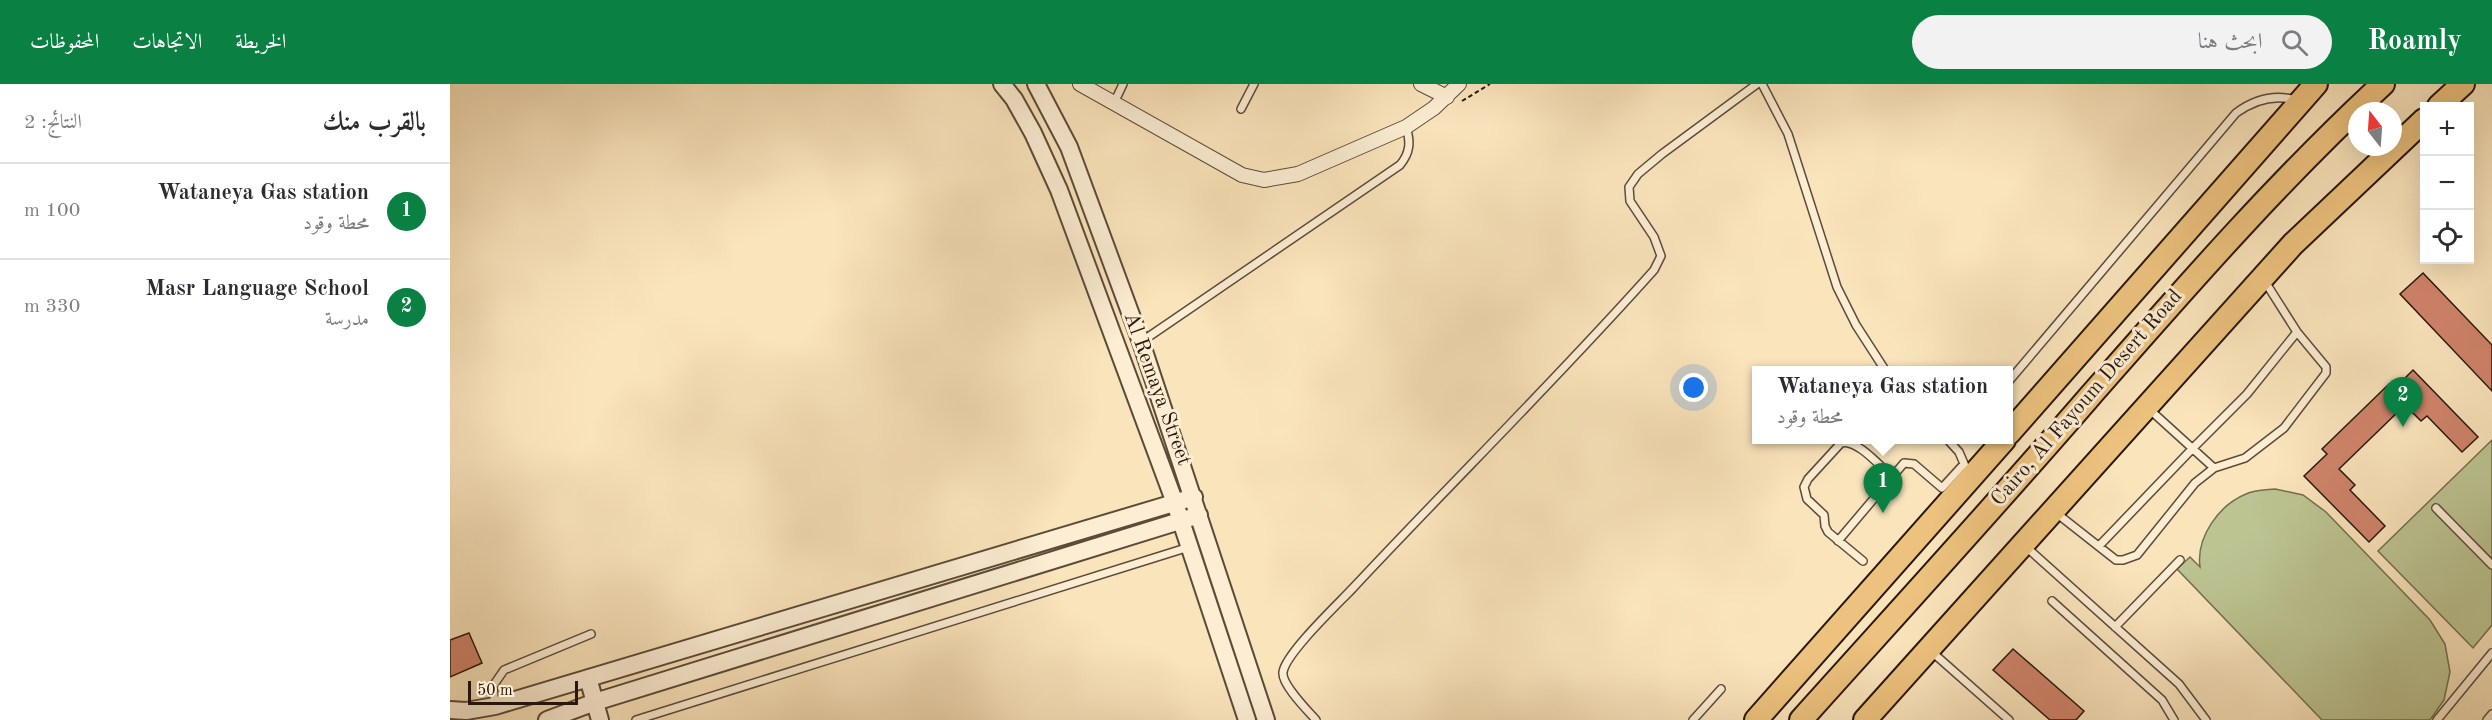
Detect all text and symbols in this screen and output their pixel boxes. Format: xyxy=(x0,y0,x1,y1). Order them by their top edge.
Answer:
search box xyxy=(1912,15,2332,69)
icon: search xyxy=(2278,26,2311,59)
text: Roamly xyxy=(2368,28,2462,56)
text: ابحث هنا xyxy=(2198,31,2263,53)
text: المحفوظات xyxy=(30,32,99,53)
text: الاتجاهات xyxy=(132,32,202,53)
text: الخريطة xyxy=(235,32,286,53)
north arrow xyxy=(2348,102,2402,156)
map controls xyxy=(2420,102,2474,264)
button: + xyxy=(2420,102,2474,156)
text: بالقرب منك xyxy=(323,110,426,136)
text: النتائج: 2 xyxy=(24,113,82,133)
button: − xyxy=(2420,156,2474,210)
text: Wataneya Gas station xyxy=(157,182,369,204)
text: 100 m xyxy=(24,201,80,221)
text: 1 xyxy=(401,201,412,221)
button: locate xyxy=(2420,210,2474,264)
text: محطة وقود xyxy=(303,214,369,234)
text: Masr Language School xyxy=(146,278,369,300)
street label: Cairo, Al Fayoum Desert Road xyxy=(1988,286,2187,510)
text: 330 m xyxy=(24,297,80,317)
text: 2 xyxy=(401,297,412,317)
text: مدرسة xyxy=(325,310,369,330)
street label: Al Remaya Street xyxy=(1120,310,1194,468)
popup xyxy=(1752,366,2013,444)
your location xyxy=(1679,373,1708,402)
text: Wataneya Gas station xyxy=(1777,376,1988,398)
pin: 2 xyxy=(2384,378,2422,427)
text: محطة وقود xyxy=(1777,408,1843,428)
pin: 1 xyxy=(1864,464,1902,513)
scale bar xyxy=(468,678,578,706)
text: 50 m xyxy=(477,683,513,699)

